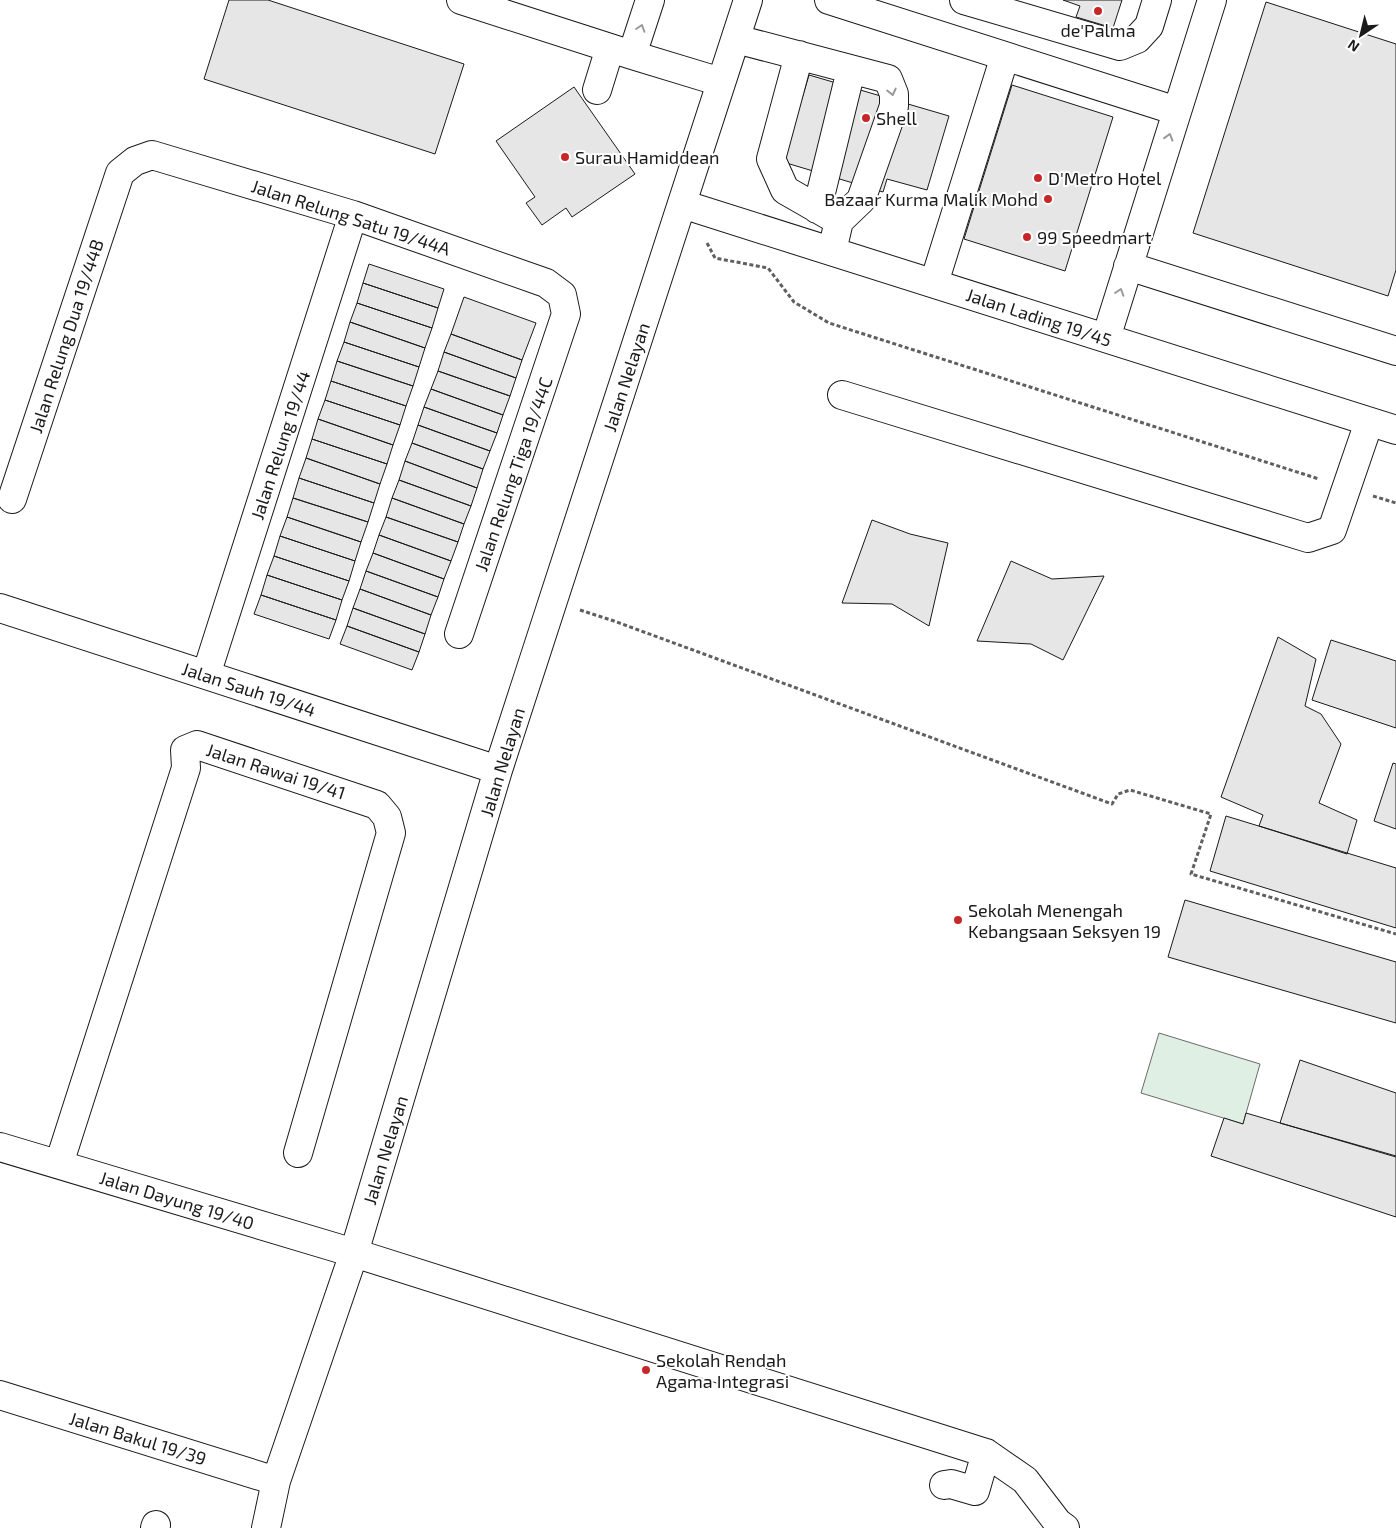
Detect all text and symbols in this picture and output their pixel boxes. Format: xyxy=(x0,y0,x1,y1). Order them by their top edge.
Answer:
marker: de'Palma xyxy=(1092,5,1104,17)
north arrow xyxy=(1336,10,1386,60)
place label: de'Palma xyxy=(1060,19,1136,41)
one-way arrow xyxy=(635,24,645,32)
text: N xyxy=(1344,36,1362,56)
one-way arrow xyxy=(886,87,897,96)
place label: Shell xyxy=(876,107,918,129)
marker: Shell xyxy=(860,112,872,124)
one-way arrow xyxy=(1163,133,1173,141)
place label: Surau Hamiddean xyxy=(575,146,720,168)
marker: Surau Hamiddean xyxy=(559,151,571,163)
place label: D'Metro Hotel xyxy=(1048,167,1162,189)
marker: D'Metro Hotel xyxy=(1032,172,1044,184)
street label: Jalan Relung Satu 19/44A xyxy=(249,174,454,260)
place label: Bazaar Kurma Malik Mohd xyxy=(824,188,1038,210)
marker: Bazaar Kurma Malik Mohd xyxy=(1042,193,1054,205)
place label: 99 Speedmart xyxy=(1037,226,1152,248)
marker: 99 Speedmart xyxy=(1021,231,1033,243)
street label: Jalan Relung Dua 19/44B xyxy=(24,236,108,436)
street label: Jalan Lading 19/45 xyxy=(963,283,1115,351)
one-way arrow xyxy=(1115,288,1125,296)
street label: Jalan Nelayan xyxy=(598,320,654,434)
street label: Jalan Relung 19/44 xyxy=(246,368,314,522)
street label: Jalan Relung Tiga 19/44C xyxy=(469,374,557,574)
street label: Jalan Sauh 19/44 xyxy=(179,657,319,721)
street label: Jalan Nelayan xyxy=(475,705,529,819)
street label: Jalan Rawai 19/41 xyxy=(204,738,348,804)
place label: Sekolah Menengah Kebangsaan Seksyen 19 xyxy=(968,899,1161,942)
marker: Sekolah Menengah Kebangsaan Seksyen 19 xyxy=(952,914,964,926)
street label: Jalan Nelayan xyxy=(358,1093,412,1207)
street label: Jalan Dayung 19/40 xyxy=(97,1166,257,1234)
place label: Sekolah Rendah Agama Integrasi xyxy=(656,1349,789,1392)
marker: Sekolah Rendah Agama Integrasi xyxy=(640,1364,652,1376)
street label: Jalan Bakul 19/39 xyxy=(67,1407,209,1469)

